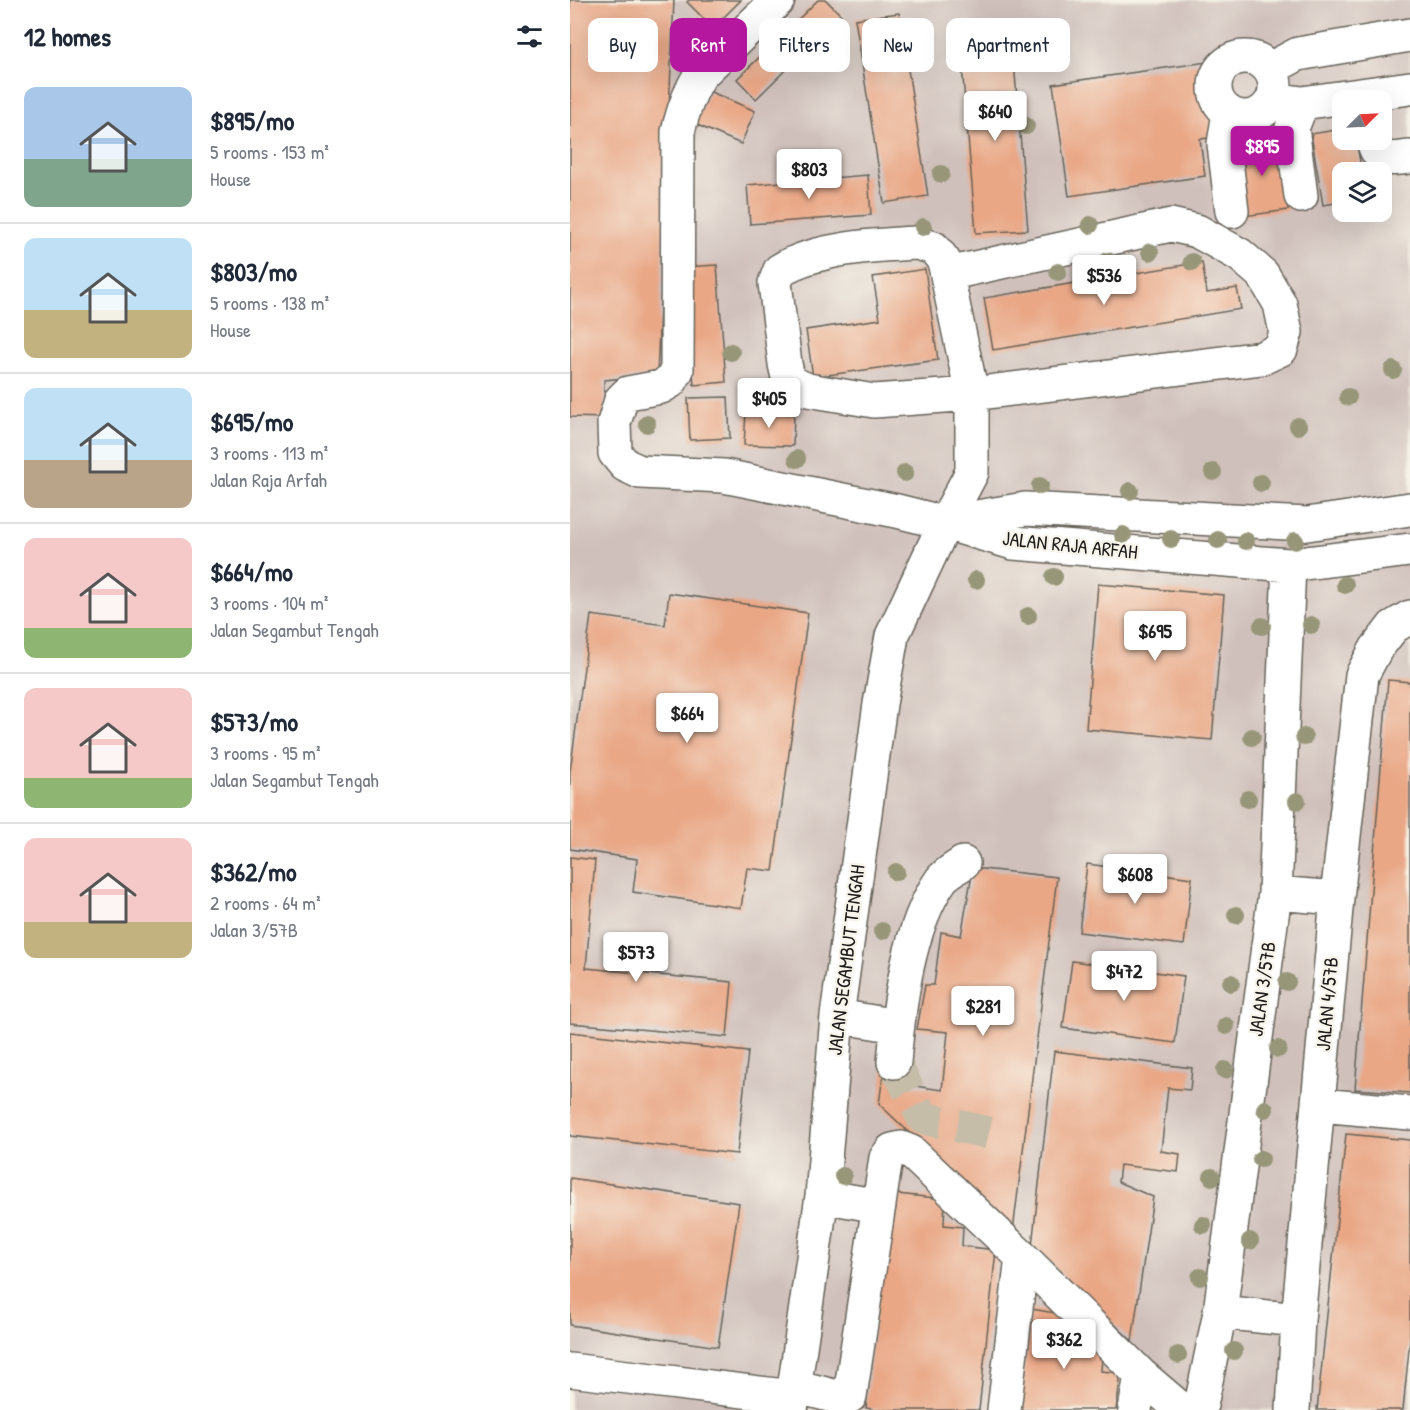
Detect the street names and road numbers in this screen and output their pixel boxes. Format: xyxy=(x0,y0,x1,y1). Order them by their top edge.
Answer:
street label: JALAN RAJA ARFAH xyxy=(1001,524,1139,565)
street label: JALAN SEGAMBUT TENGAH xyxy=(820,863,871,1057)
street label: JALAN 3/57B xyxy=(1241,940,1282,1038)
street label: JALAN 4/57B xyxy=(1309,956,1344,1052)

